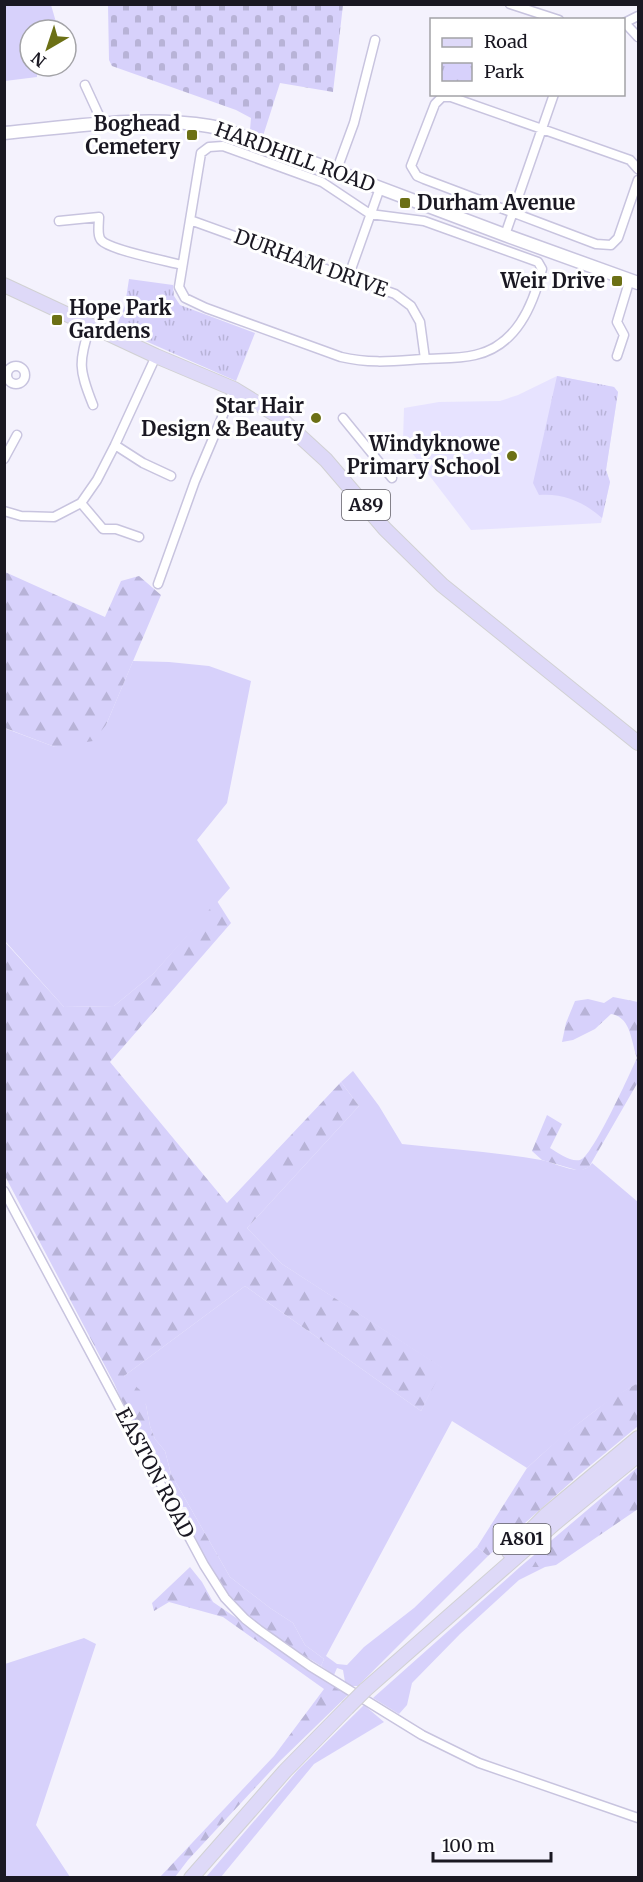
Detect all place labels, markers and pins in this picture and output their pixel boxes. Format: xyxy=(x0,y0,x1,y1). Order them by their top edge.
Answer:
place label: Boghead Cemetery xyxy=(85,111,180,159)
marker: Boghead Cemetery xyxy=(185,128,199,142)
place label: Durham Avenue xyxy=(417,190,576,215)
marker: Durham Avenue xyxy=(398,196,412,210)
place label: Weir Drive xyxy=(500,268,605,293)
marker: Weir Drive xyxy=(610,274,624,288)
place label: Hope Park Gardens xyxy=(69,295,172,343)
marker: Hope Park Gardens xyxy=(50,313,64,327)
place label: Star Hair Design & Beauty xyxy=(141,393,304,441)
marker: Star Hair Design & Beauty xyxy=(309,411,323,425)
place label: Windyknowe Primary School xyxy=(347,431,500,479)
marker: Windyknowe Primary School xyxy=(505,449,519,463)

